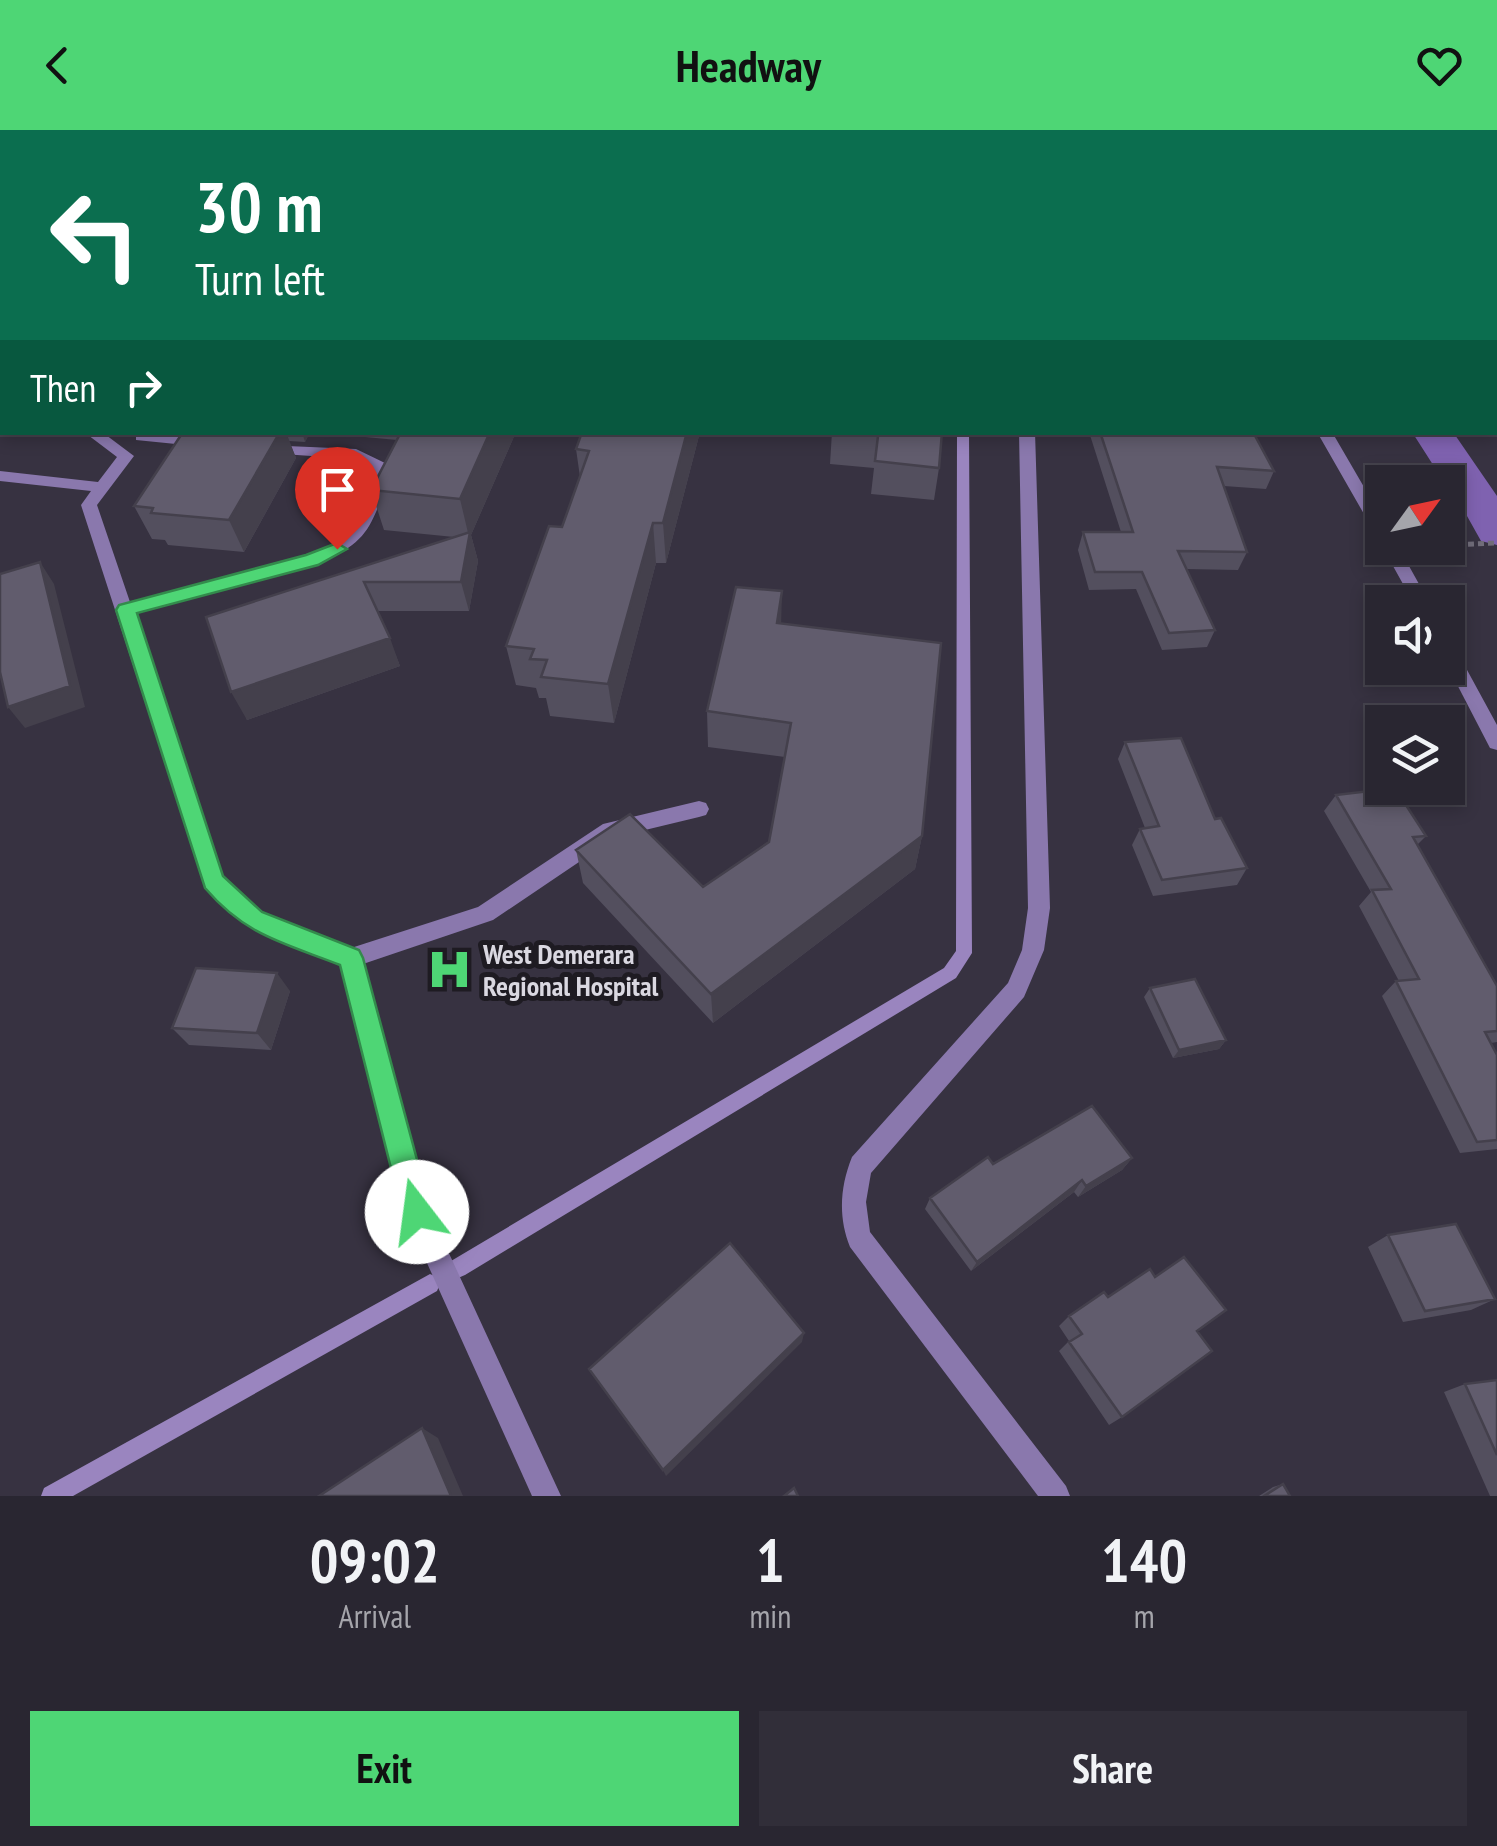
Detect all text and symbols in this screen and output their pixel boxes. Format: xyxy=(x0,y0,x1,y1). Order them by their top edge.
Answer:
text: Headway xyxy=(676,36,821,94)
icon: back xyxy=(30,38,85,93)
icon: heart xyxy=(1412,38,1467,93)
text: 30 m xyxy=(195,161,323,251)
icon: left xyxy=(30,170,160,300)
text: Turn left xyxy=(195,249,325,307)
icon: right xyxy=(116,360,171,415)
text: Then xyxy=(30,363,96,412)
pin xyxy=(295,447,380,550)
icon: arrive xyxy=(310,462,365,517)
north arrow xyxy=(1365,465,1465,565)
map controls xyxy=(1365,465,1465,805)
button: sound xyxy=(1365,585,1465,685)
button: layers xyxy=(1365,705,1465,805)
place label: West Demerara Regional Hospital xyxy=(482,935,659,1004)
hospital icon: West Demerara Regional Hospital xyxy=(426,946,474,994)
position arrow xyxy=(365,1160,469,1264)
text: 09:02 xyxy=(310,1521,440,1599)
text: 1 xyxy=(756,1521,785,1599)
text: 140 xyxy=(1101,1521,1187,1599)
text: Arrival xyxy=(339,1595,411,1637)
text: min xyxy=(749,1595,791,1637)
text: m xyxy=(1134,1595,1155,1637)
button: Exit xyxy=(30,1711,739,1826)
button: Share xyxy=(759,1711,1467,1826)

